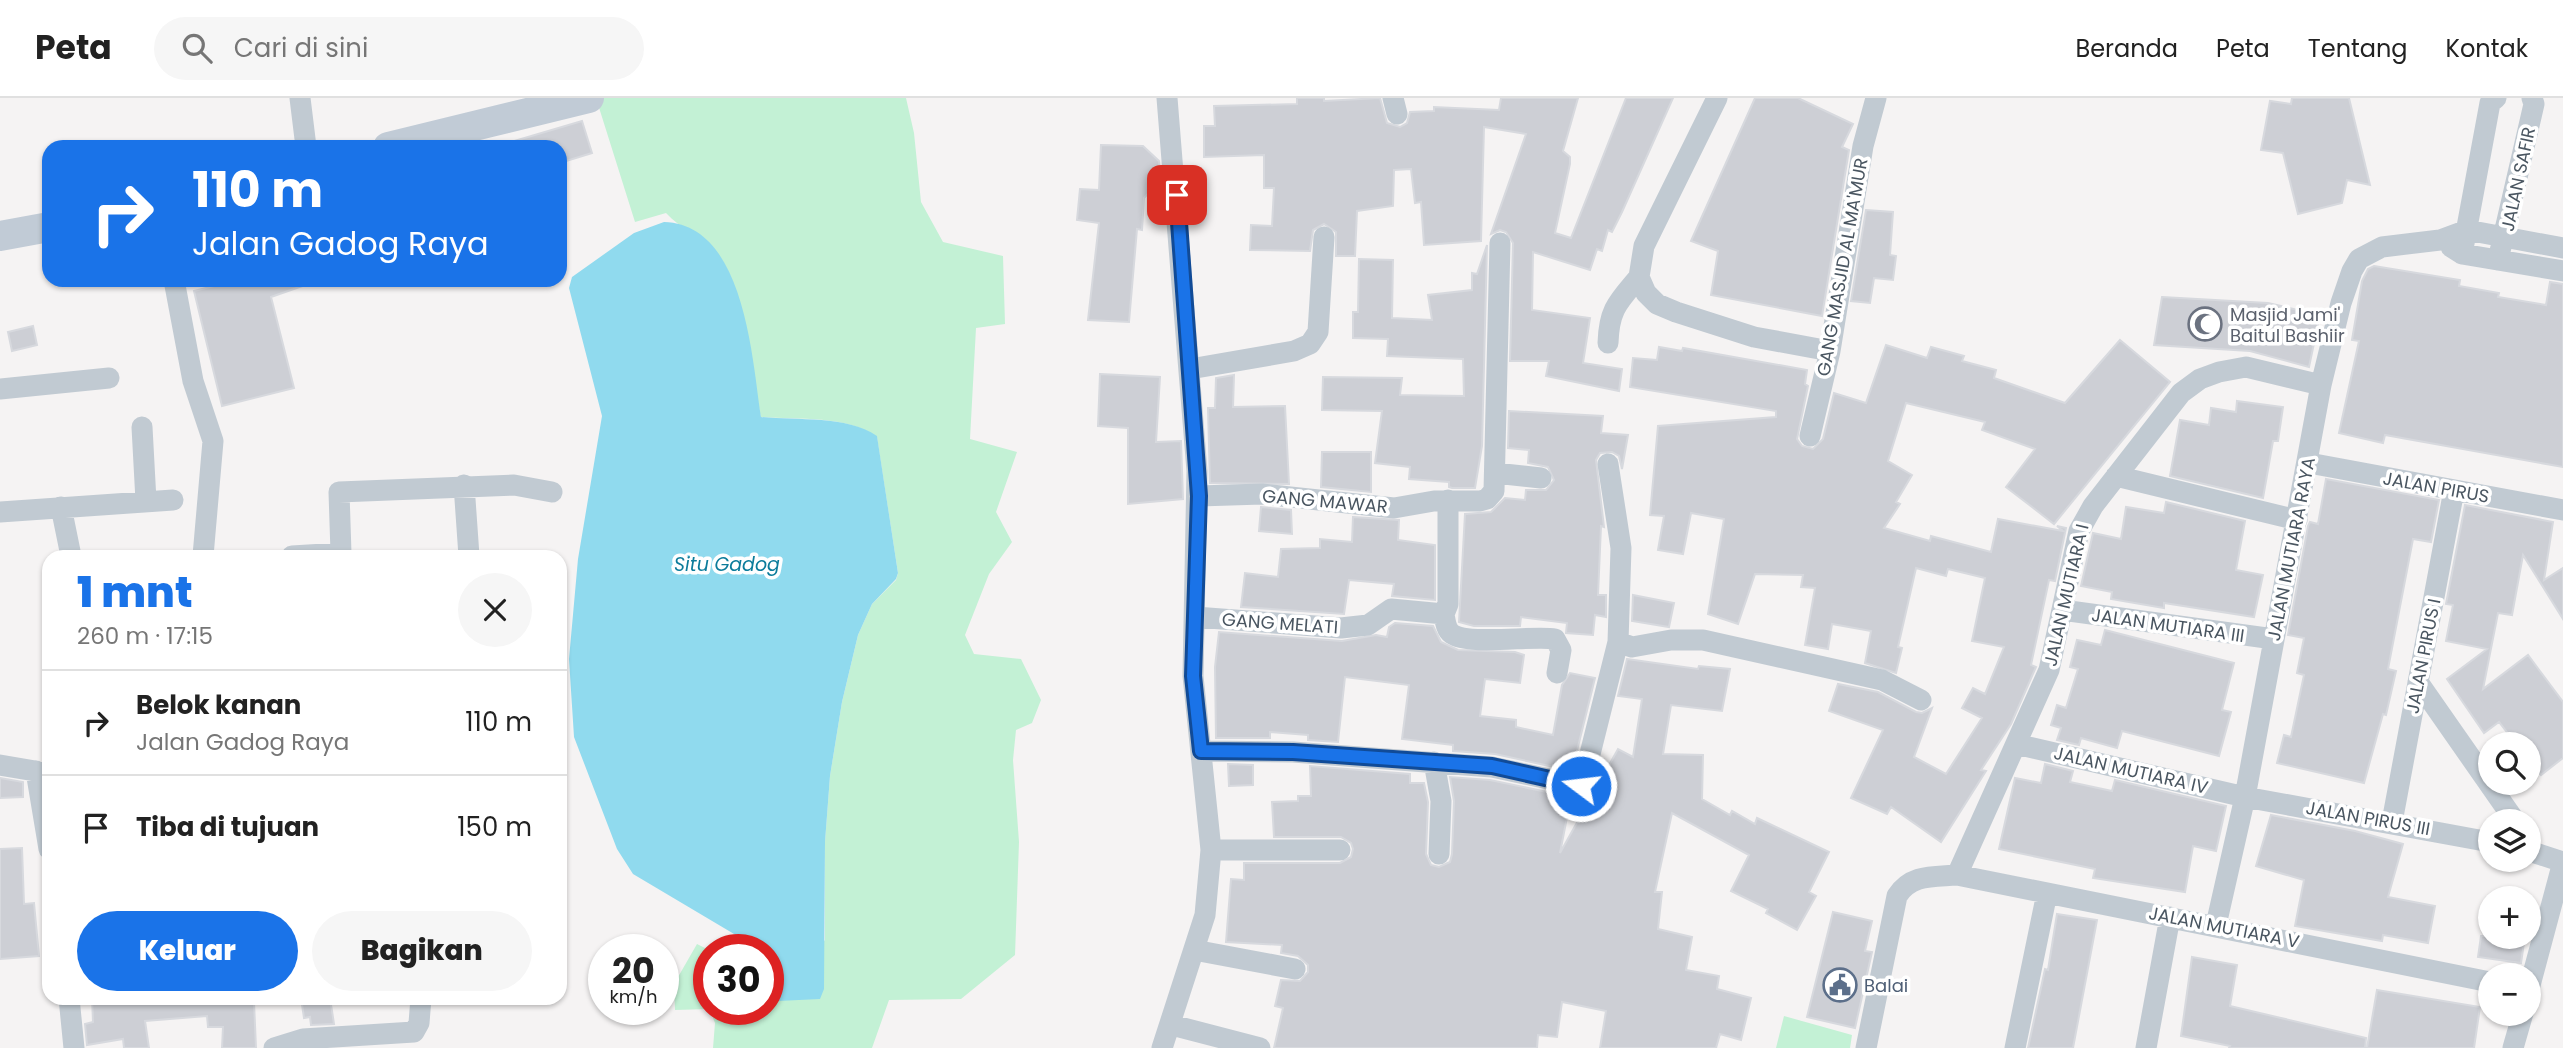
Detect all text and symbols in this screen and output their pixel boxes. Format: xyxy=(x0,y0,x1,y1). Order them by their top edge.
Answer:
search box xyxy=(154,17,644,80)
text: Peta xyxy=(35,24,112,71)
icon: search xyxy=(178,29,216,67)
text: Cari di sini xyxy=(234,30,368,66)
text: Beranda xyxy=(2075,32,2178,65)
text: Peta xyxy=(2216,32,2270,65)
text: Tentang xyxy=(2308,32,2408,65)
text: Kontak xyxy=(2446,32,2528,65)
street label: JALAN SAFIR xyxy=(2495,124,2541,234)
text: 110 m xyxy=(192,156,323,224)
street label: GANG MASJID AL MA'MUR xyxy=(1810,156,1874,378)
pin xyxy=(1147,165,1207,225)
icon: right xyxy=(77,168,168,259)
icon: arrive xyxy=(1158,176,1196,214)
text: Jalan Gadog Raya xyxy=(192,221,489,266)
place label: Masjid Jami' Baitul Bashiir xyxy=(2230,302,2345,348)
mosque icon: Masjid Jami' Baitul Bashiir xyxy=(2186,305,2224,343)
street label: JALAN MUTIARA RAYA xyxy=(2261,455,2321,643)
street label: JALAN PIRUS xyxy=(2381,465,2491,509)
street label: GANG MAWAR xyxy=(1261,483,1389,519)
street label: JALAN MUTIARA I xyxy=(2037,521,2095,669)
water label: Situ Gadog xyxy=(674,551,780,578)
text: 1 mnt xyxy=(77,563,193,622)
button: close xyxy=(458,573,532,647)
street label: JALAN PIRUS I xyxy=(2400,596,2446,716)
street label: JALAN MUTIARA III xyxy=(2090,602,2246,648)
street label: GANG MELATI xyxy=(1221,606,1339,640)
text: 260 m · 17:15 xyxy=(77,620,213,652)
text: Belok kanan xyxy=(136,687,301,723)
icon: right xyxy=(77,704,115,742)
text: 110 m xyxy=(465,704,532,740)
text: Jalan Gadog Raya xyxy=(136,726,349,758)
map controls xyxy=(2478,732,2541,1026)
button: search xyxy=(2478,732,2541,795)
street label: JALAN MUTIARA IV xyxy=(2051,740,2211,800)
position arrow xyxy=(1544,749,1618,823)
street label: JALAN PIRUS III xyxy=(2304,795,2432,841)
icon: arrive xyxy=(77,809,115,847)
text: Tiba di tujuan xyxy=(136,809,319,845)
text: 150 m xyxy=(457,809,532,845)
button: layers xyxy=(2478,809,2541,872)
button: + xyxy=(2478,886,2541,949)
street label: JALAN MUTIARA V xyxy=(2146,900,2302,954)
button: Keluar xyxy=(77,911,298,991)
button: Bagikan xyxy=(312,911,532,991)
speed limit sign: 30 xyxy=(693,934,784,1025)
text: 20 xyxy=(612,946,655,995)
button: − xyxy=(2478,963,2541,1026)
public building icon: Balai xyxy=(1821,966,1859,1004)
place label: Balai xyxy=(1864,973,1908,998)
text: km/h xyxy=(610,984,657,1009)

